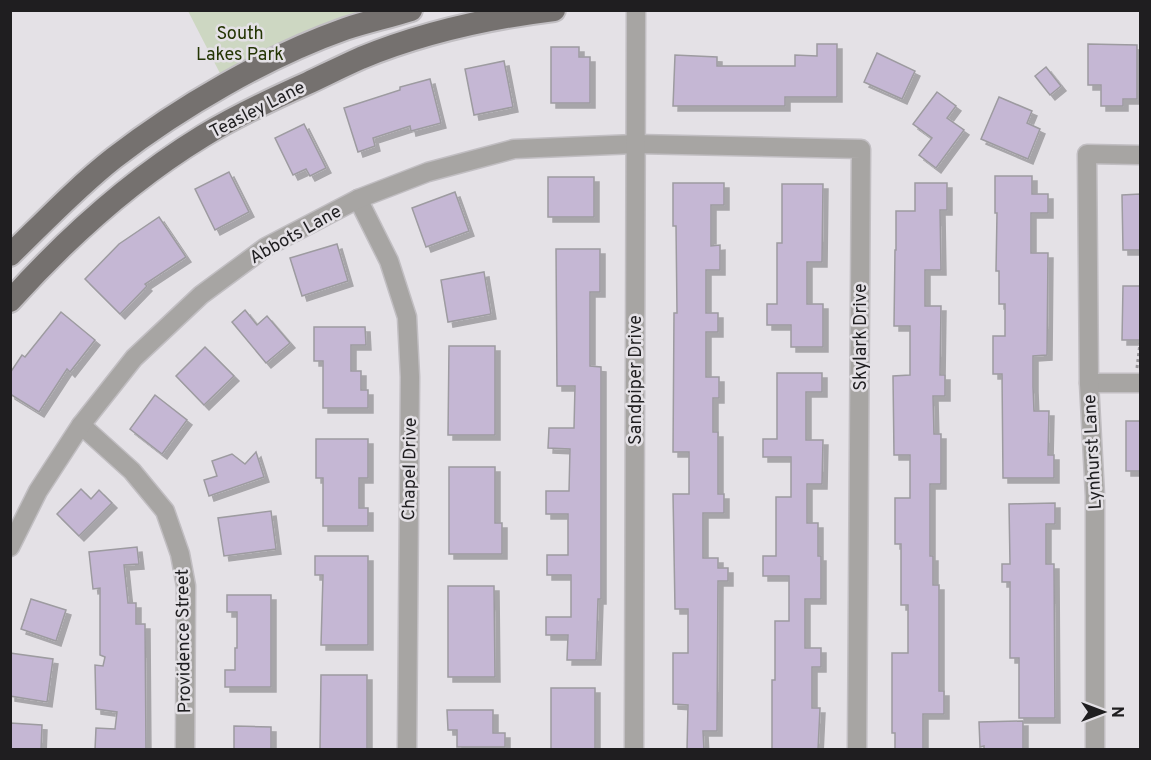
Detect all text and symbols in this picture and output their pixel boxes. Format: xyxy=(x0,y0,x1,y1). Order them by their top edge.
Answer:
park label: South Lakes Park xyxy=(196,23,284,67)
street label: Teasley Lane xyxy=(206,76,309,144)
street label: Abbots Lane xyxy=(246,201,346,270)
street label: Skylark Drive xyxy=(850,283,873,391)
street label: Sandpiper Drive xyxy=(625,315,648,445)
street label: Lynhurst Lane xyxy=(1079,394,1108,510)
street label: Chapel Drive xyxy=(398,417,423,521)
street label: Providence Street xyxy=(172,568,197,713)
north arrow xyxy=(1073,682,1133,742)
text: N xyxy=(1106,706,1126,718)

